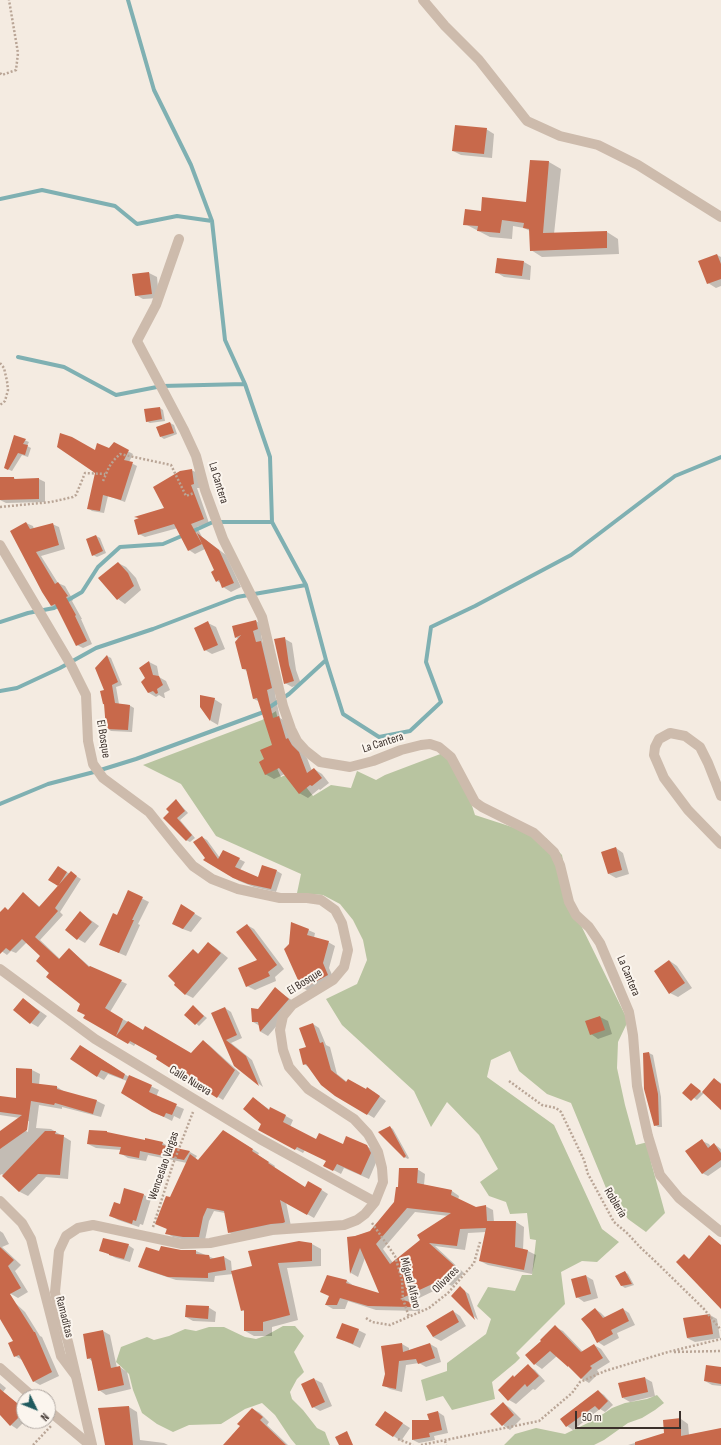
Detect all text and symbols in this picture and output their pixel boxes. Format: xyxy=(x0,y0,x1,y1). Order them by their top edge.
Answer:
street label: La Cantera xyxy=(205,460,231,506)
street label: El Bosque xyxy=(93,719,113,759)
street label: La Cantera xyxy=(360,730,406,756)
street label: La Cantera xyxy=(613,954,643,998)
street label: El Bosque xyxy=(285,966,325,998)
street label: Calle Nueva xyxy=(166,1063,214,1099)
street label: Wenceslao Vargas xyxy=(146,1130,182,1202)
street label: Roblería xyxy=(600,1185,630,1221)
street label: Miguel Alfaro xyxy=(397,1256,423,1310)
street label: Olivares xyxy=(430,1264,462,1296)
street label: Ramaditas xyxy=(52,1295,76,1339)
north arrow xyxy=(16,1389,56,1429)
scale bar xyxy=(577,1403,683,1429)
text: N xyxy=(38,1410,51,1423)
text: 50 m xyxy=(582,1410,602,1425)

